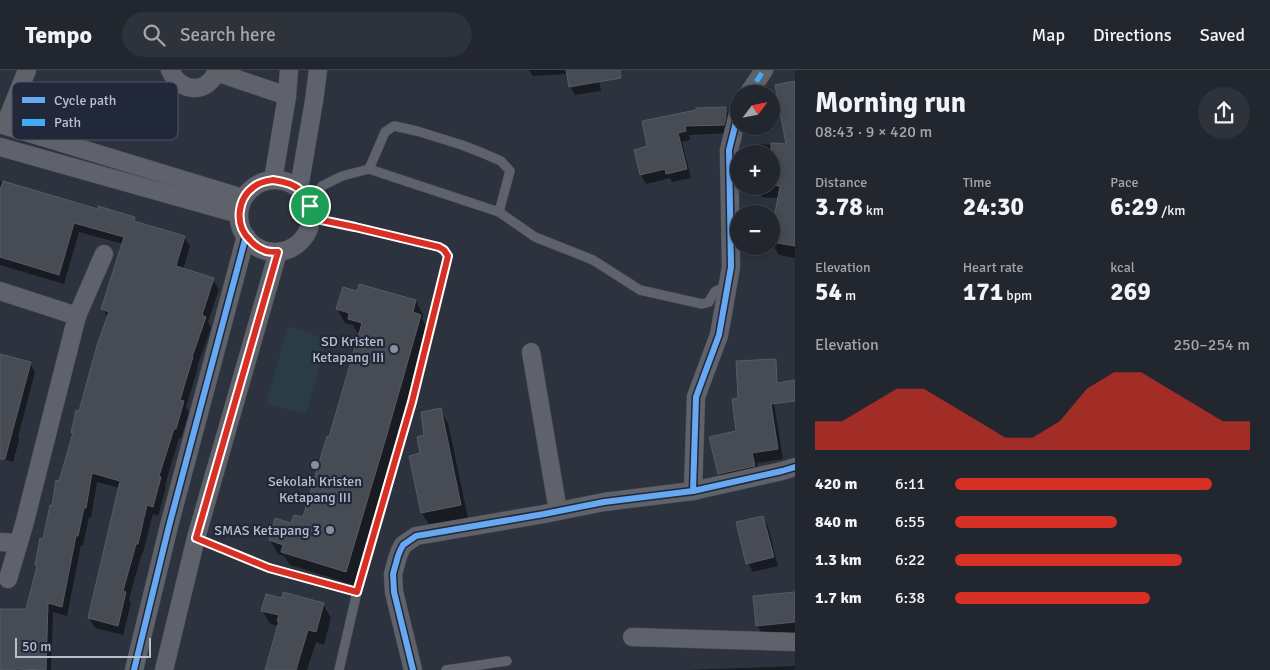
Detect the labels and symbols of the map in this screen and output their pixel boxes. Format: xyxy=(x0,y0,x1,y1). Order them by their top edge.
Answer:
legend xyxy=(12,82,178,140)
north arrow xyxy=(730,85,780,135)
text: Cycle path xyxy=(54,92,116,109)
text: Path xyxy=(54,114,81,131)
pin xyxy=(289,185,331,227)
place label: SD Kristen Ketapang IIi xyxy=(312,333,384,366)
marker: SD Kristen Ketapang IIi xyxy=(388,343,400,355)
marker: Sekolah Kristen Ketapang III xyxy=(309,459,321,471)
place label: Sekolah Kristen Ketapang III xyxy=(268,473,362,506)
place label: SMAS Ketapang 3 xyxy=(214,522,320,539)
marker: SMAS Ketapang 3 xyxy=(324,524,336,536)
scale bar xyxy=(15,635,151,658)

